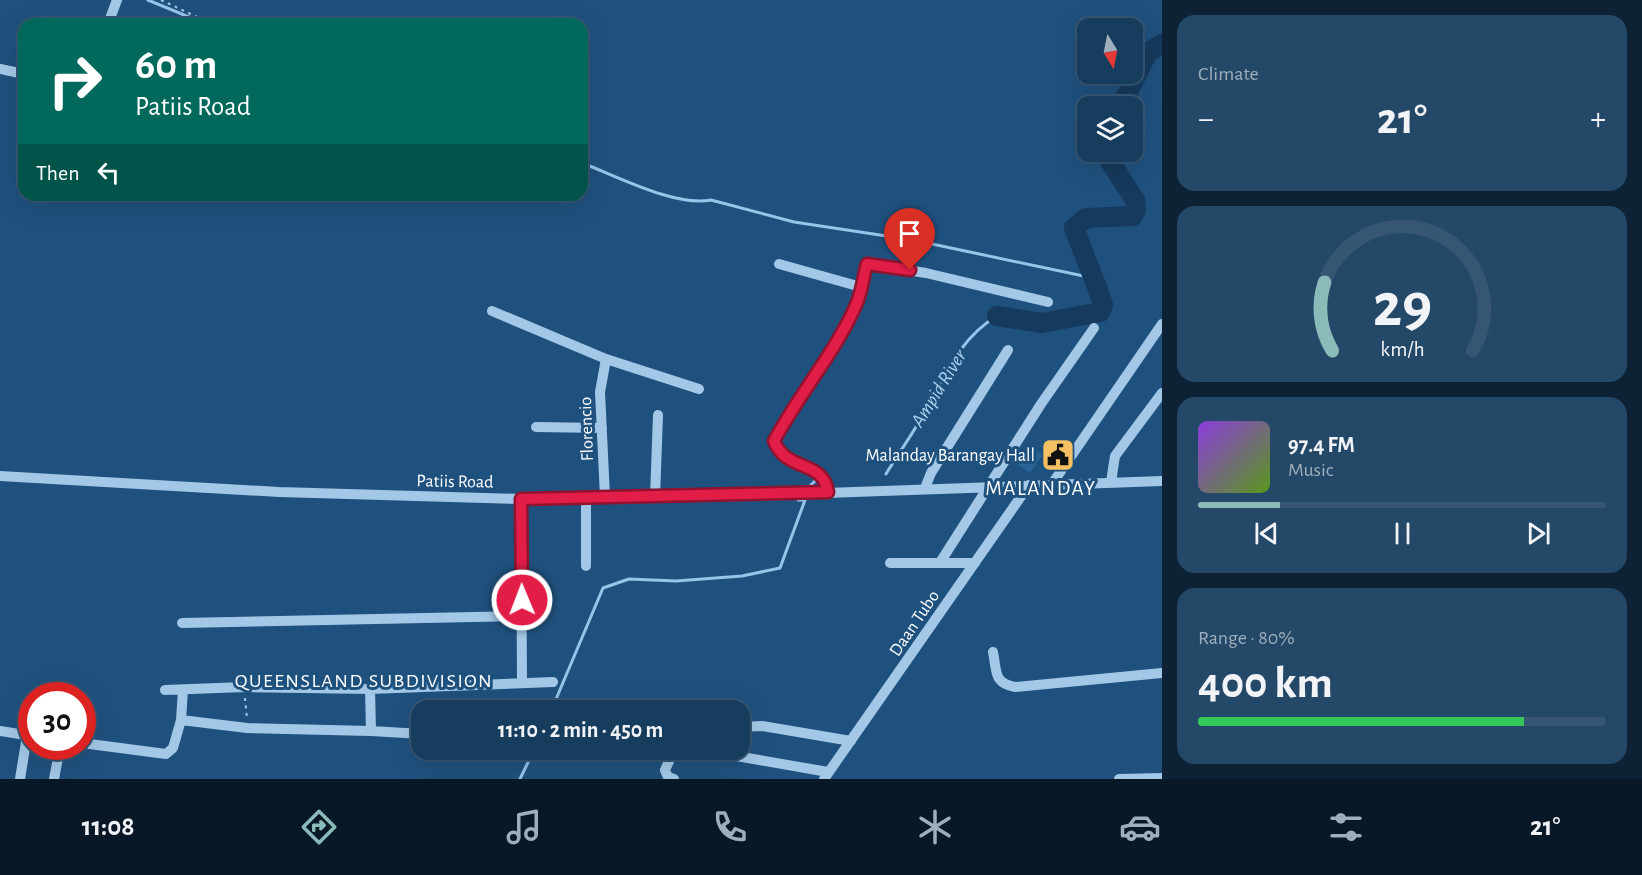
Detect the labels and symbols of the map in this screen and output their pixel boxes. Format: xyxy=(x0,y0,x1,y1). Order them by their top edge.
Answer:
north arrow xyxy=(1077,18,1143,84)
pin xyxy=(884,208,935,270)
water label: Ampid River xyxy=(907,346,971,432)
street label: Florencio xyxy=(577,396,597,461)
public building icon: Malanday Barangay Hall xyxy=(1040,437,1076,473)
place label: Malanday Barangay Hall xyxy=(865,447,1035,465)
street label: Patiis Road xyxy=(416,472,494,492)
district label: MALANDAY xyxy=(985,478,1097,499)
position arrow xyxy=(490,568,554,632)
street label: Daan Tubo xyxy=(886,587,943,660)
district label: QUEENSLAND SUBDIVISION xyxy=(235,671,493,691)
speed limit sign: 30 xyxy=(18,682,96,760)

